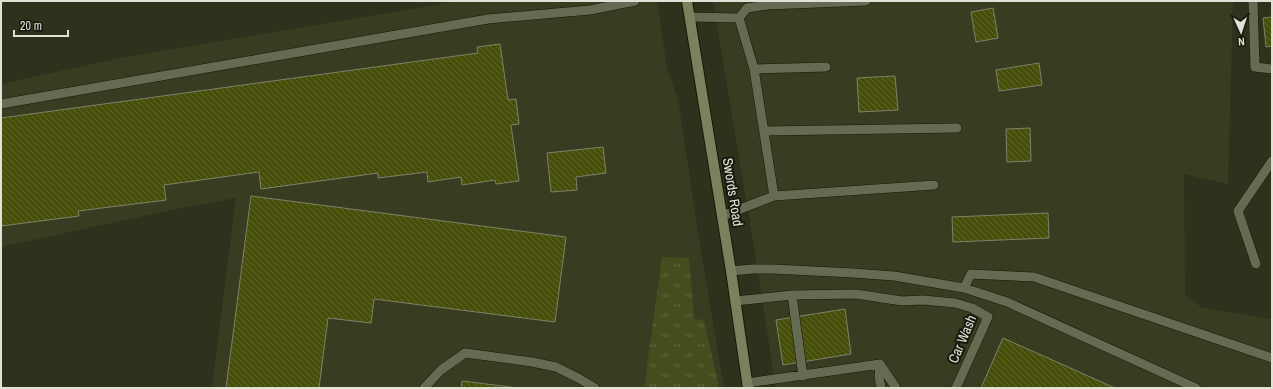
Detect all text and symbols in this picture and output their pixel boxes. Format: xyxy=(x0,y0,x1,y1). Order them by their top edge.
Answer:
scale bar xyxy=(14,12,68,38)
north arrow xyxy=(1221,12,1261,52)
text: 20 m xyxy=(20,18,42,34)
text: N xyxy=(1238,35,1245,49)
street label: Swords Road xyxy=(719,157,747,227)
street label: Car Wash xyxy=(944,312,980,366)

